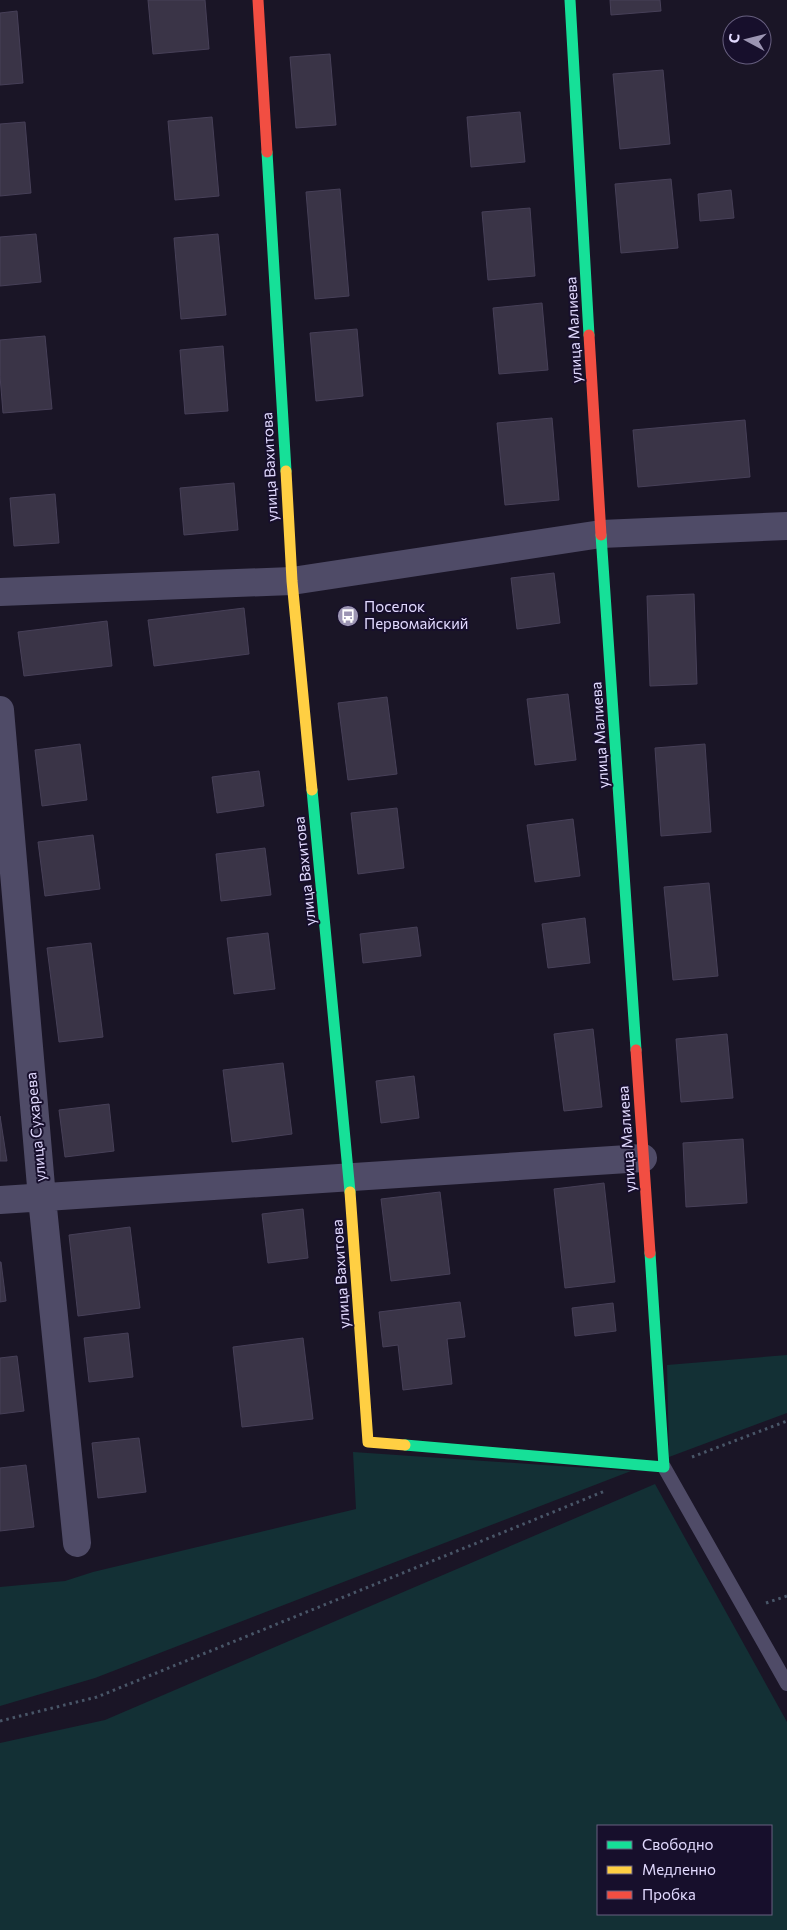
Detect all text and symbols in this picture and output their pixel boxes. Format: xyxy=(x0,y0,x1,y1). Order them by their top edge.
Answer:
north arrow xyxy=(722,15,772,65)
text: С xyxy=(725,33,743,44)
street label: улица Малиева xyxy=(561,276,585,384)
street label: улица Вахитова xyxy=(257,412,281,522)
place label: Поселок Первомайский xyxy=(364,597,468,632)
bus stop icon: Поселок Первомайский xyxy=(336,604,360,628)
street label: улица Малиева xyxy=(586,681,612,789)
street label: улица Вахитова xyxy=(289,816,319,927)
street label: улица Сухарева xyxy=(21,1072,49,1183)
street label: улица Малиева xyxy=(613,1085,639,1193)
street label: улица Вахитова xyxy=(327,1219,353,1329)
legend xyxy=(597,1825,772,1915)
text: Свободно xyxy=(642,1835,713,1853)
text: Медленно xyxy=(642,1860,716,1878)
text: Пробка xyxy=(642,1885,696,1903)

